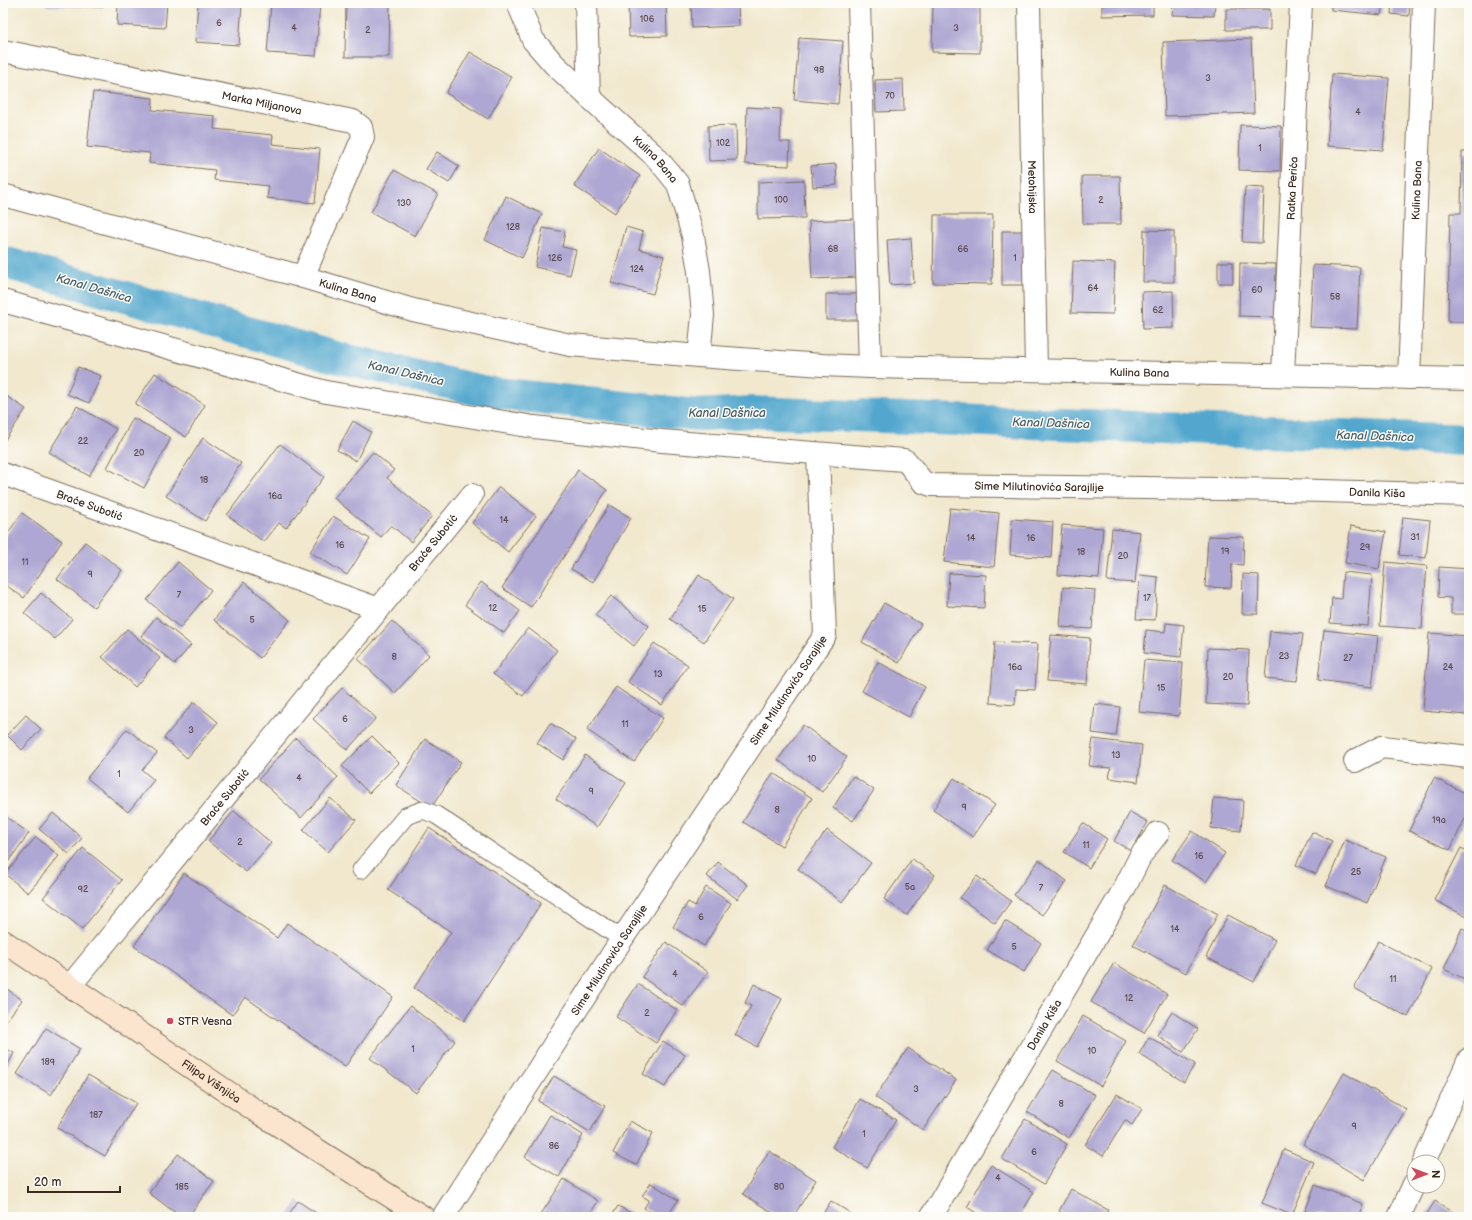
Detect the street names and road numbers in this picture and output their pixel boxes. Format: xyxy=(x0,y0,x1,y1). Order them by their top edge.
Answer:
street label: Marka Miljanova xyxy=(221,89,303,118)
street label: Kulina Bana xyxy=(630,133,680,185)
street label: Ratka Perića xyxy=(1284,156,1301,220)
street label: Metohijska xyxy=(1025,160,1039,214)
street label: Kulina Bana xyxy=(1409,160,1425,220)
street label: Kulina Bana xyxy=(317,276,378,306)
street label: Kulina Bana xyxy=(1109,366,1169,380)
street label: Sime Milutinovića Sarajlije xyxy=(974,480,1104,494)
street label: Danila Kiša xyxy=(1349,486,1406,500)
street label: Braće Subotić xyxy=(54,488,125,523)
street label: Braće Subotić xyxy=(406,512,461,574)
street label: Sime Milutinovića Sarajlije xyxy=(747,633,830,748)
street label: Braće Subotić xyxy=(198,766,252,829)
street label: Sime Milutinovića Sarajlije xyxy=(569,902,650,1018)
street label: Danila Kiša xyxy=(1025,997,1064,1053)
street label: Filipa Višnjića xyxy=(179,1057,243,1106)

